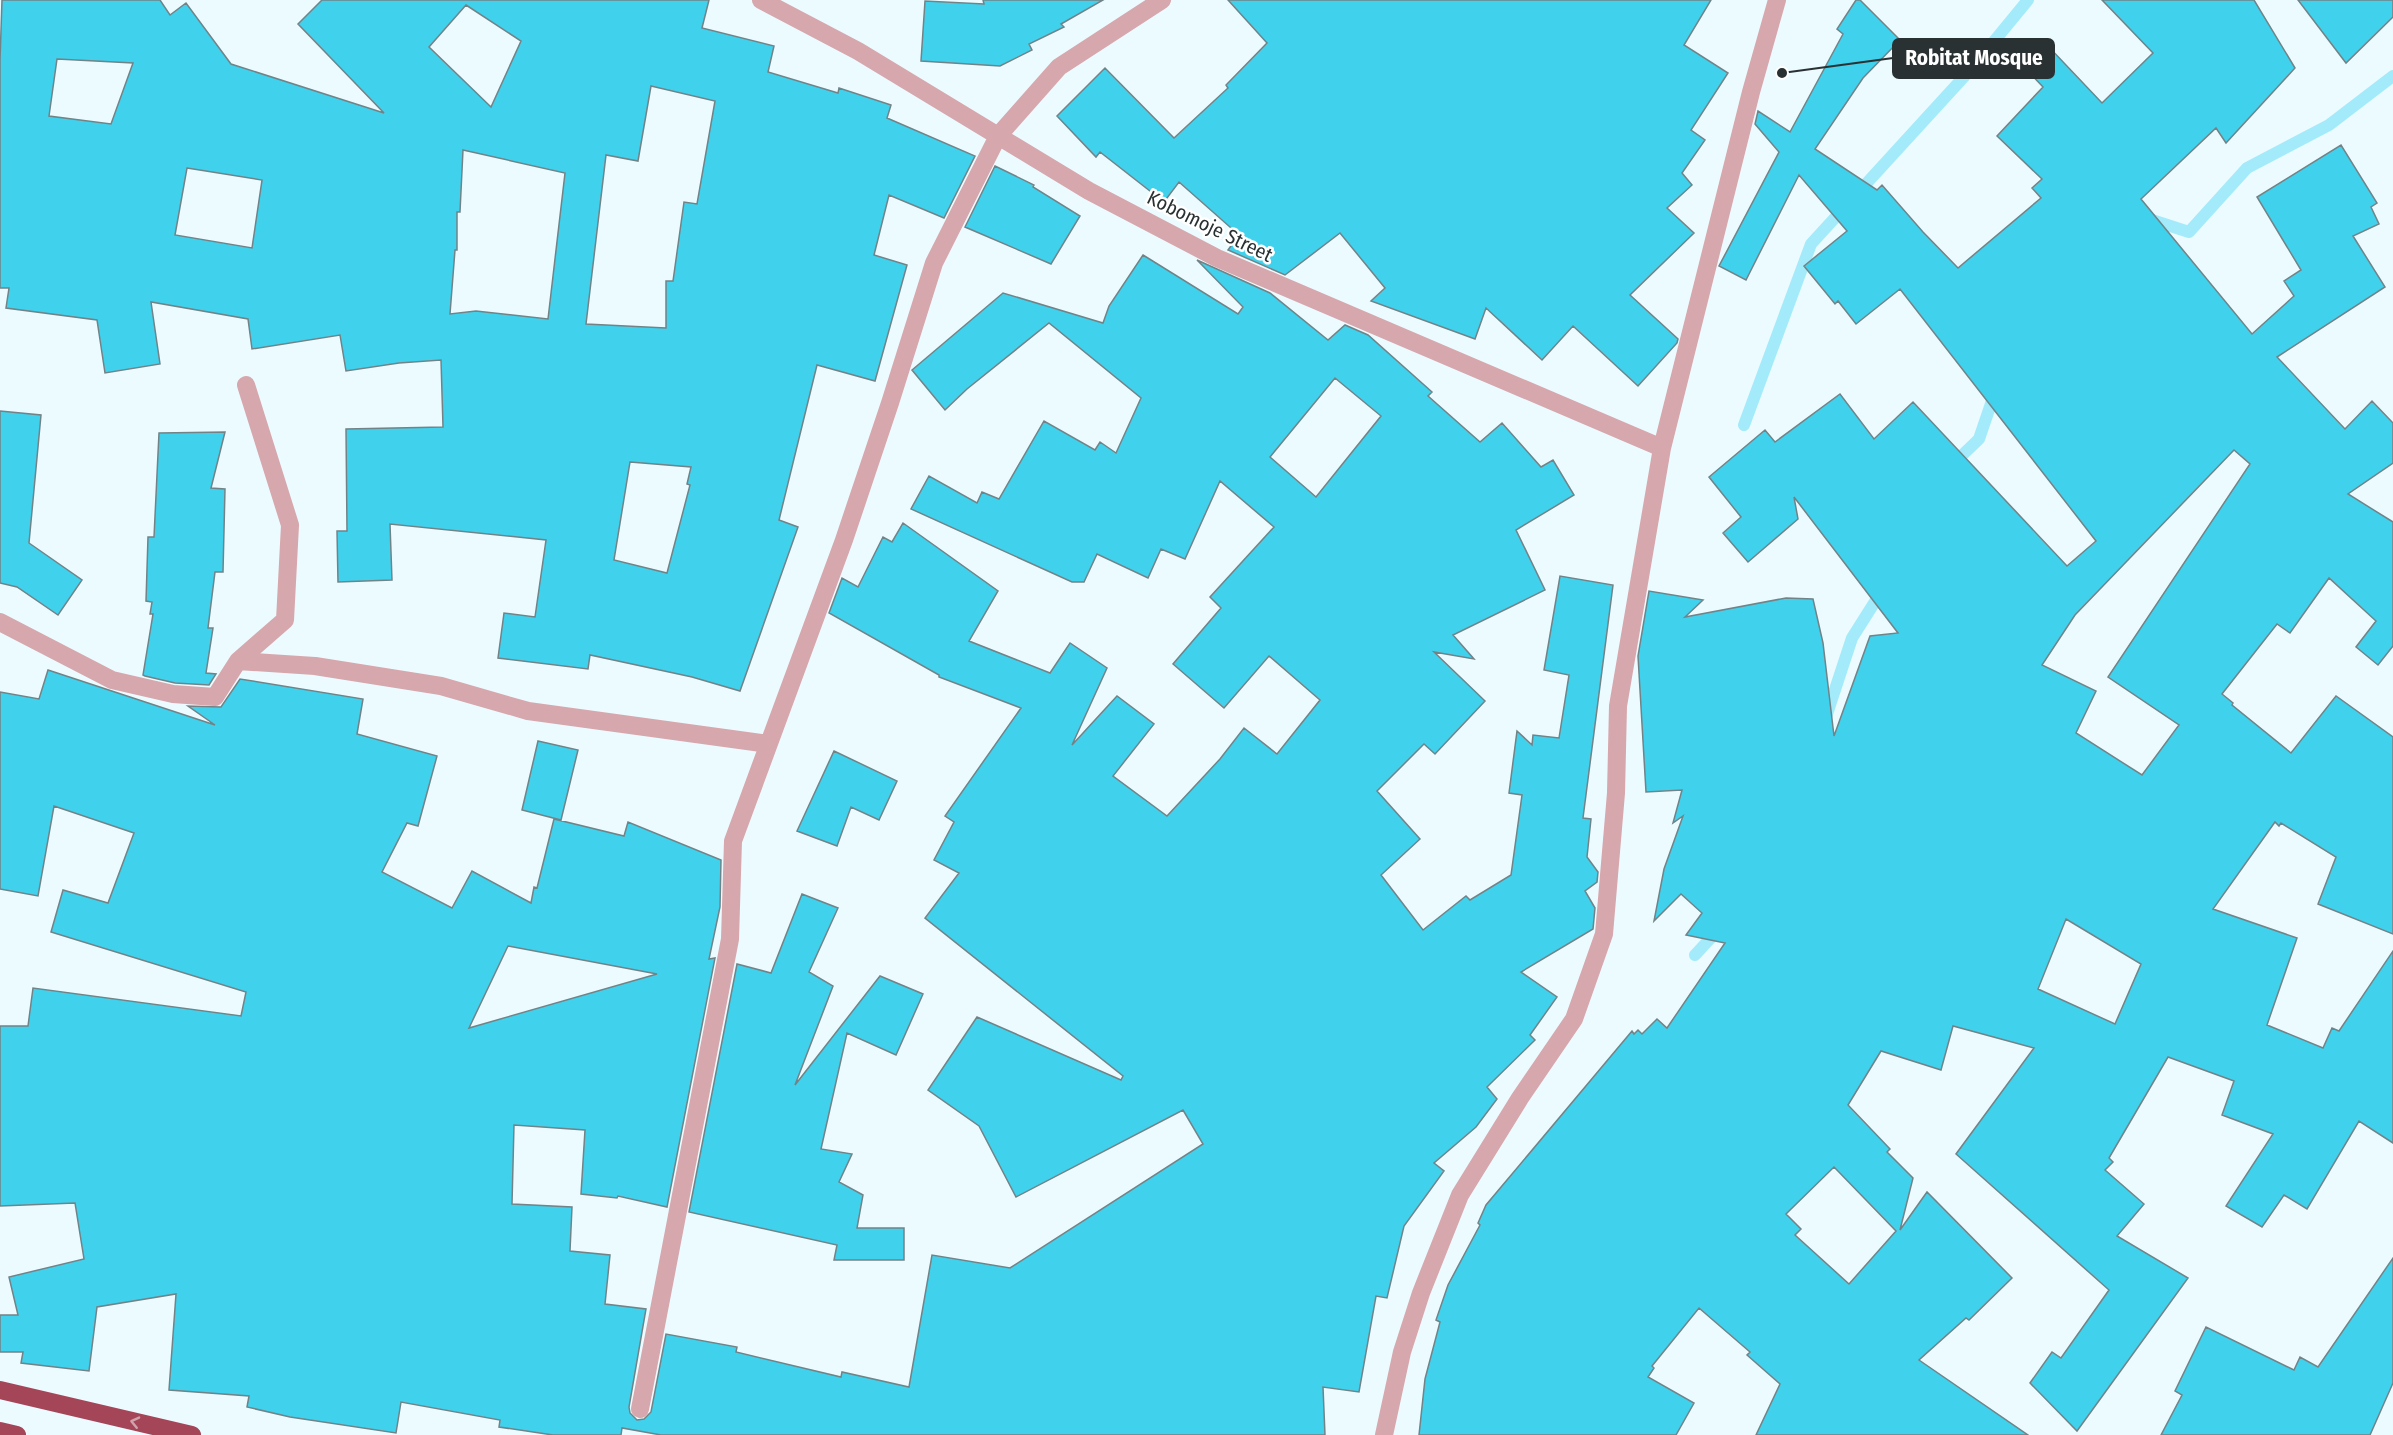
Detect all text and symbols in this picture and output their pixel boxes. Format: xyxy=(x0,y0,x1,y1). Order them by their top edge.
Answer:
callout: Robitat Mosque xyxy=(1893,39,2054,78)
text: Robitat Mosque xyxy=(1905,45,2043,71)
street label: Kobomoje Street xyxy=(1143,185,1277,267)
one-way arrow xyxy=(130,1416,140,1429)

